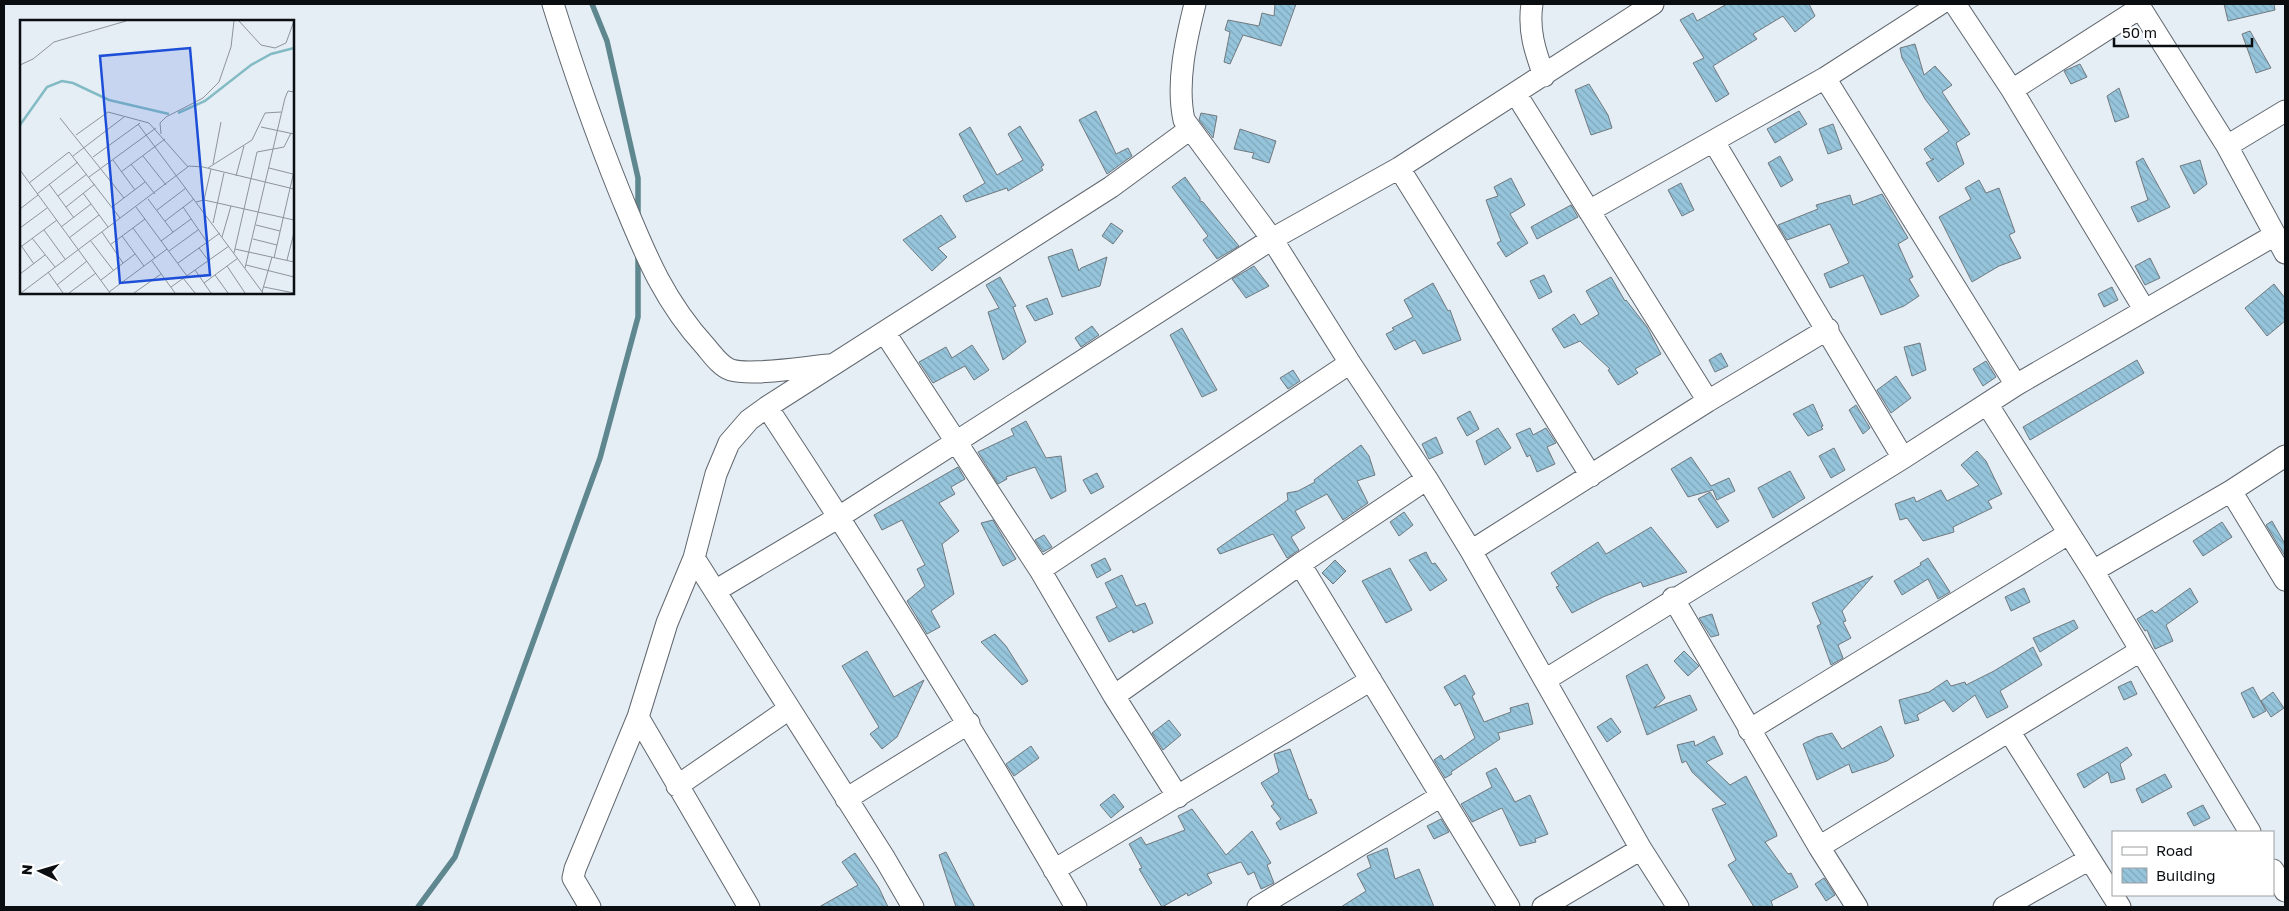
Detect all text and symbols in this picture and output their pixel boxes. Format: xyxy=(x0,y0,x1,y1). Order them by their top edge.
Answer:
scale bar xyxy=(2114,15,2252,47)
inset map xyxy=(20,20,294,294)
text: 50 m xyxy=(2122,23,2157,41)
legend xyxy=(2112,831,2274,896)
text: Road xyxy=(2156,841,2193,859)
north arrow xyxy=(15,846,65,896)
text: N xyxy=(18,864,35,876)
text: Building xyxy=(2156,866,2216,884)

